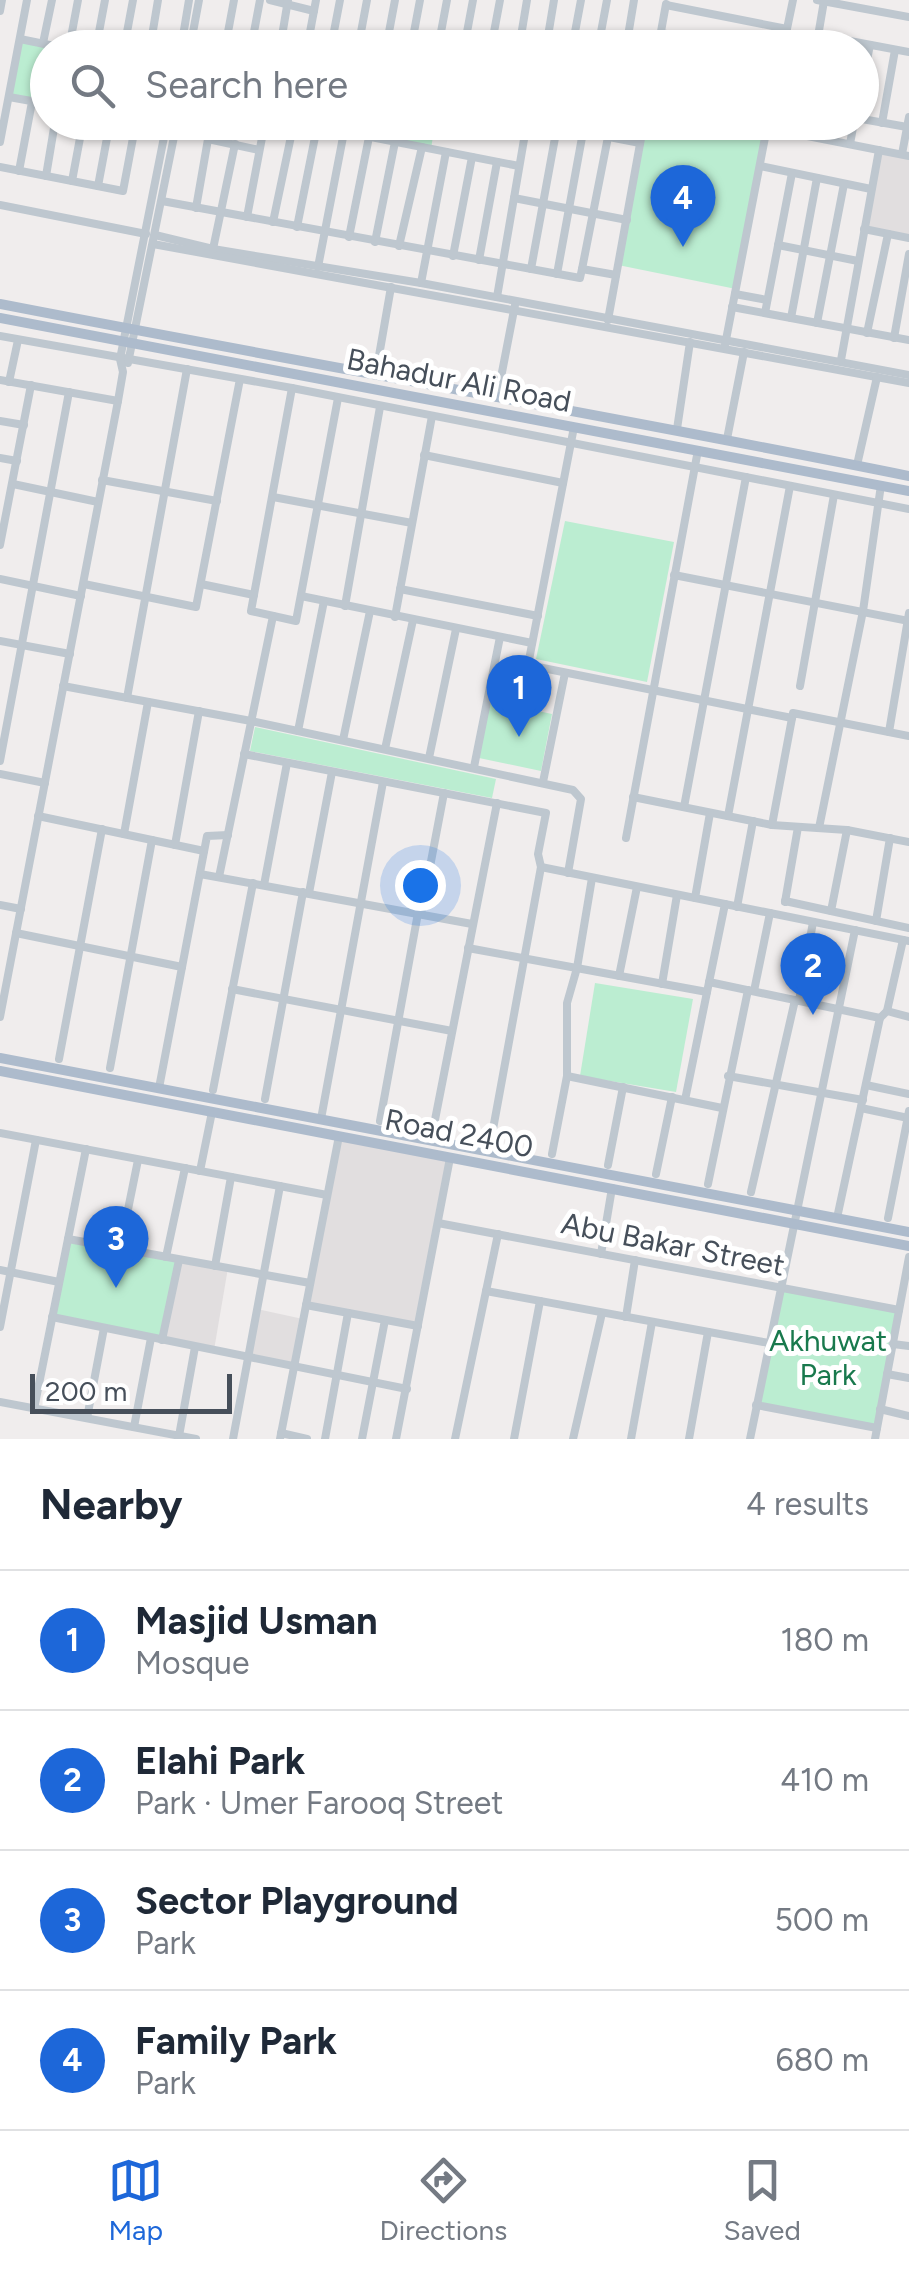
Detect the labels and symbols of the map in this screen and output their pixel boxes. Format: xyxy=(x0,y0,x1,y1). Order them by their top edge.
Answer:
pin: 4 xyxy=(650,164,716,247)
street label: Bahadur Ali Road xyxy=(344,340,574,420)
pin: 1 xyxy=(486,654,552,737)
your location xyxy=(395,860,446,911)
pin: 2 xyxy=(780,932,846,1015)
street label: Road 2400 xyxy=(382,1100,536,1166)
street label: Abu Bakar Street xyxy=(558,1204,788,1284)
pin: 3 xyxy=(84,1206,148,1288)
park label: Akhuwat Park xyxy=(769,1322,887,1393)
scale bar xyxy=(30,1369,232,1414)

